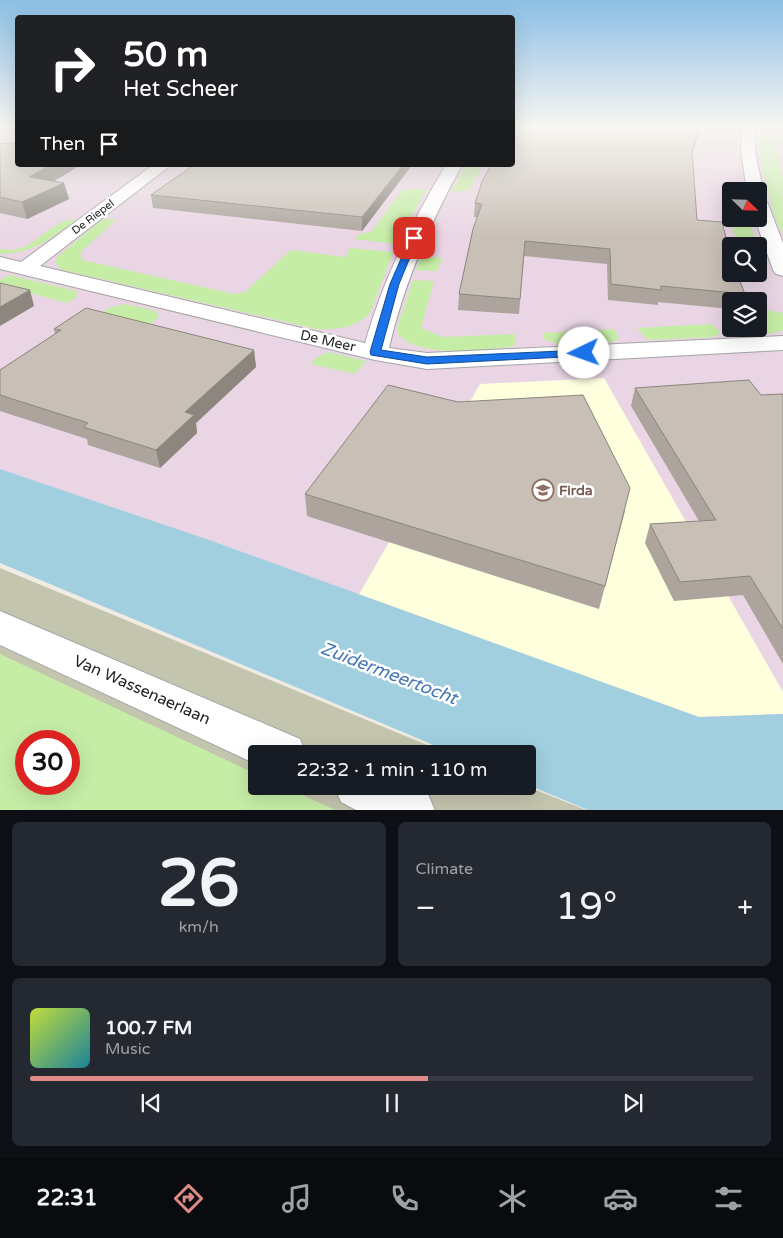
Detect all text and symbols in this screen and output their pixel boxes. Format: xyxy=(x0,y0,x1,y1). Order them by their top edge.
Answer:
text: 50 m xyxy=(123,34,208,76)
icon: right xyxy=(40,35,105,100)
text: Het Scheer xyxy=(123,76,238,102)
icon: arrive xyxy=(95,130,123,158)
text: Then xyxy=(40,133,85,155)
north arrow xyxy=(722,182,768,228)
map controls xyxy=(722,182,767,337)
street label: De Riepel xyxy=(69,197,117,237)
pin xyxy=(393,217,435,259)
icon: arrive xyxy=(400,224,428,252)
button: search xyxy=(722,237,767,282)
button: layers xyxy=(722,292,767,337)
street label: De Meer xyxy=(299,326,358,356)
position arrow xyxy=(557,326,609,378)
school or university icon: Firda xyxy=(531,478,555,502)
place label: Firda xyxy=(559,482,593,499)
water label: Zuidermeertocht xyxy=(318,637,462,710)
street label: Van Wassenaerlaan xyxy=(70,651,214,729)
speed limit sign: 30 xyxy=(15,730,80,795)
text: 22:32 · 1 min · 110 m xyxy=(296,759,488,781)
text: 26 xyxy=(158,845,240,924)
text: Climate xyxy=(416,859,473,879)
text: 19° xyxy=(555,884,617,930)
text: − xyxy=(416,891,435,925)
text: + xyxy=(737,891,753,925)
text: km/h xyxy=(179,917,219,937)
text: 100.7 FM xyxy=(105,1017,192,1039)
text: Music xyxy=(105,1039,150,1059)
icon: previous xyxy=(137,1089,165,1117)
icon: pause xyxy=(378,1089,406,1117)
icon: next xyxy=(619,1089,647,1117)
icon: directions xyxy=(171,1181,206,1216)
icon: music xyxy=(279,1181,314,1216)
icon: phone xyxy=(387,1181,422,1216)
icon: climate xyxy=(495,1181,530,1216)
icon: car xyxy=(603,1181,638,1216)
icon: filters xyxy=(711,1181,746,1216)
text: 22:31 xyxy=(37,1185,98,1211)

